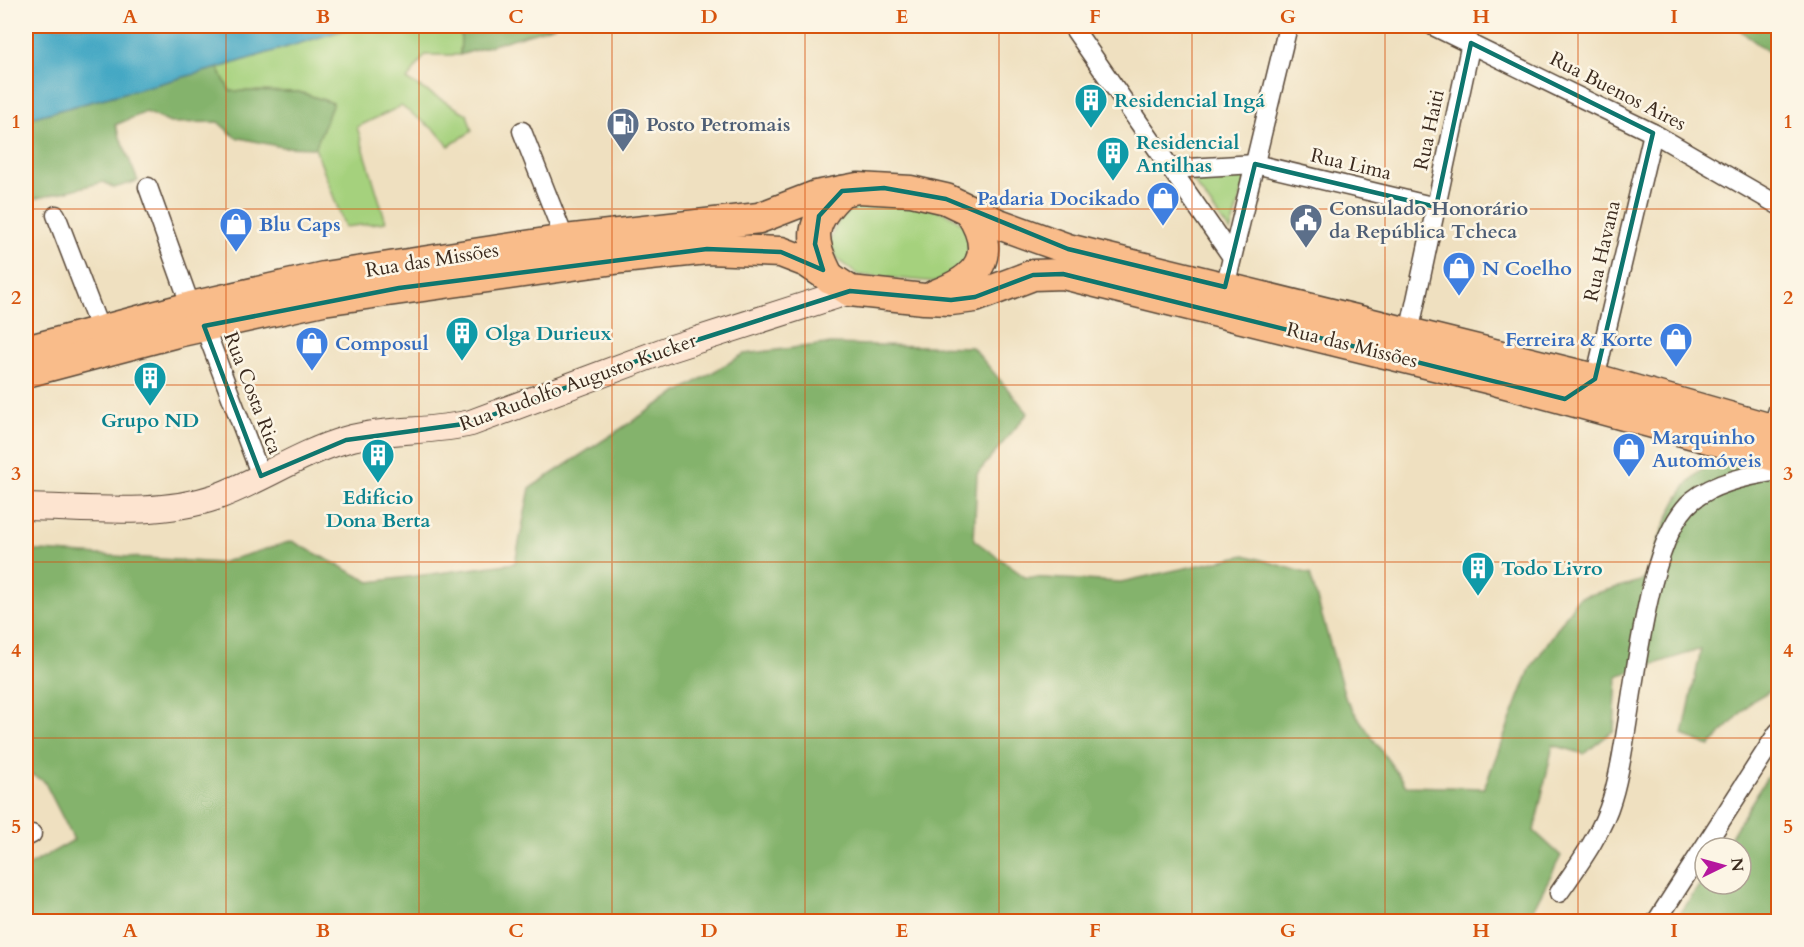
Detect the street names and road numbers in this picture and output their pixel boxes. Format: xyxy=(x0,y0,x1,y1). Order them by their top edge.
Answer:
street label: Rua Buenos Aires xyxy=(1545,45,1691,137)
street label: Rua Haiti xyxy=(1407,87,1451,173)
street label: Rua Lima xyxy=(1308,142,1394,186)
street label: Rua Havana xyxy=(1577,197,1627,304)
street label: Rua das Missões xyxy=(363,236,501,284)
street label: Rua das Missões xyxy=(1283,316,1421,374)
street label: Rua Rudolfo Augusto Kucker xyxy=(455,326,701,438)
street label: Rua Costa Rica xyxy=(217,328,289,458)

